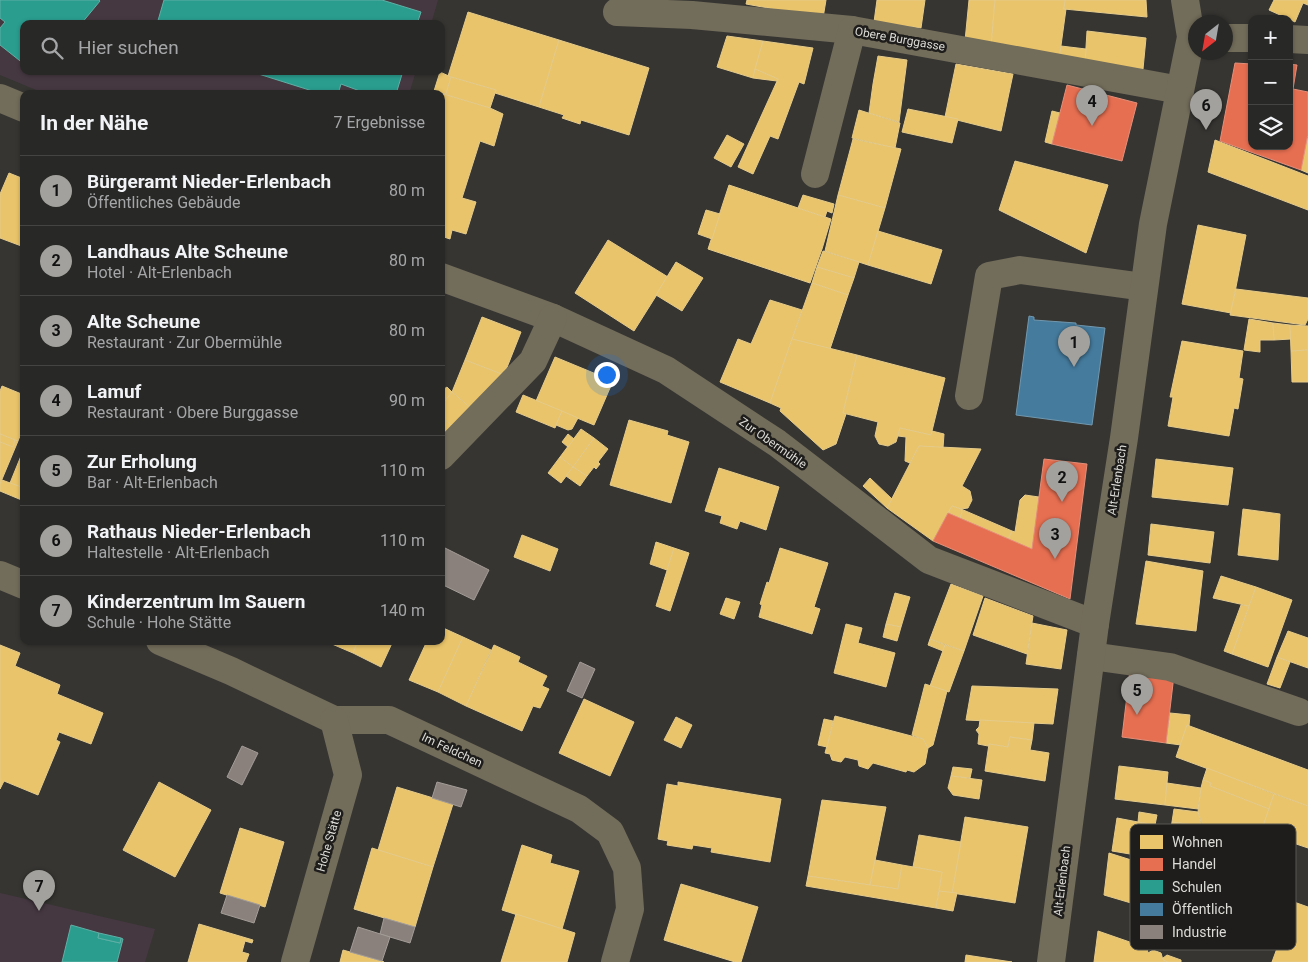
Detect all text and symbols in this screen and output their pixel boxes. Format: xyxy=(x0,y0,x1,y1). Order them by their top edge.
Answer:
north arrow xyxy=(1188,15,1233,60)
map controls xyxy=(1248,15,1293,150)
button: + xyxy=(1248,15,1293,60)
search box xyxy=(20,20,445,75)
street label: Obere Burggasse xyxy=(854,24,946,54)
icon: search xyxy=(38,34,66,62)
text: Hier suchen xyxy=(78,36,179,59)
button: − xyxy=(1248,60,1293,105)
pin: 4 xyxy=(1076,85,1108,126)
pin: 6 xyxy=(1190,89,1222,130)
button: layers xyxy=(1248,105,1293,150)
text: In der Nähe xyxy=(40,111,148,135)
text: 7 Ergebnisse xyxy=(333,113,425,132)
text: Bürgeramt Nieder-Erlenbach xyxy=(87,170,331,193)
text: 1 xyxy=(51,181,61,200)
text: 80 m xyxy=(389,181,425,200)
text: Öffentliches Gebäude xyxy=(87,193,241,212)
text: Landhaus Alte Scheune xyxy=(87,240,288,263)
text: 2 xyxy=(51,251,61,270)
text: 80 m xyxy=(389,251,425,270)
text: Hotel · Alt-Erlenbach xyxy=(87,263,232,282)
text: Alte Scheune xyxy=(87,310,200,333)
text: 3 xyxy=(51,321,61,340)
text: 80 m xyxy=(389,321,425,340)
pin: 1 xyxy=(1058,326,1090,367)
text: Restaurant · Zur Obermühle xyxy=(87,333,282,352)
your location xyxy=(594,362,620,388)
text: Lamuf xyxy=(87,380,141,403)
text: 4 xyxy=(51,391,61,410)
text: 90 m xyxy=(389,391,425,410)
text: Restaurant · Obere Burggasse xyxy=(87,403,298,422)
street label: Zur Obermühle xyxy=(737,415,809,471)
street label: Alt-Erlenbach xyxy=(1105,444,1129,516)
text: Zur Erholung xyxy=(87,450,197,473)
text: 5 xyxy=(51,461,61,480)
text: 110 m xyxy=(380,461,425,480)
pin: 2 xyxy=(1046,461,1078,502)
text: Bar · Alt-Erlenbach xyxy=(87,473,218,492)
pin: 3 xyxy=(1039,518,1071,559)
text: Rathaus Nieder-Erlenbach xyxy=(87,520,311,543)
text: 6 xyxy=(51,531,61,550)
text: 110 m xyxy=(380,531,425,550)
text: Haltestelle · Alt-Erlenbach xyxy=(87,543,270,562)
text: Kinderzentrum Im Sauern xyxy=(87,590,305,613)
text: 7 xyxy=(51,601,61,620)
text: 140 m xyxy=(380,601,425,620)
text: Schule · Hohe Stätte xyxy=(87,613,231,632)
pin: 5 xyxy=(1121,674,1153,715)
street label: Im Feldchen xyxy=(419,730,485,770)
street label: Hohe Stätte xyxy=(314,809,344,873)
legend xyxy=(1130,824,1296,950)
text: Wohnen xyxy=(1172,834,1223,850)
street label: Alt-Erlenbach xyxy=(1051,845,1073,917)
text: Handel xyxy=(1172,856,1216,872)
pin: 7 xyxy=(23,870,55,911)
text: Schulen xyxy=(1172,879,1222,895)
text: Öffentlich xyxy=(1172,901,1233,917)
text: Industrie xyxy=(1172,924,1227,940)

